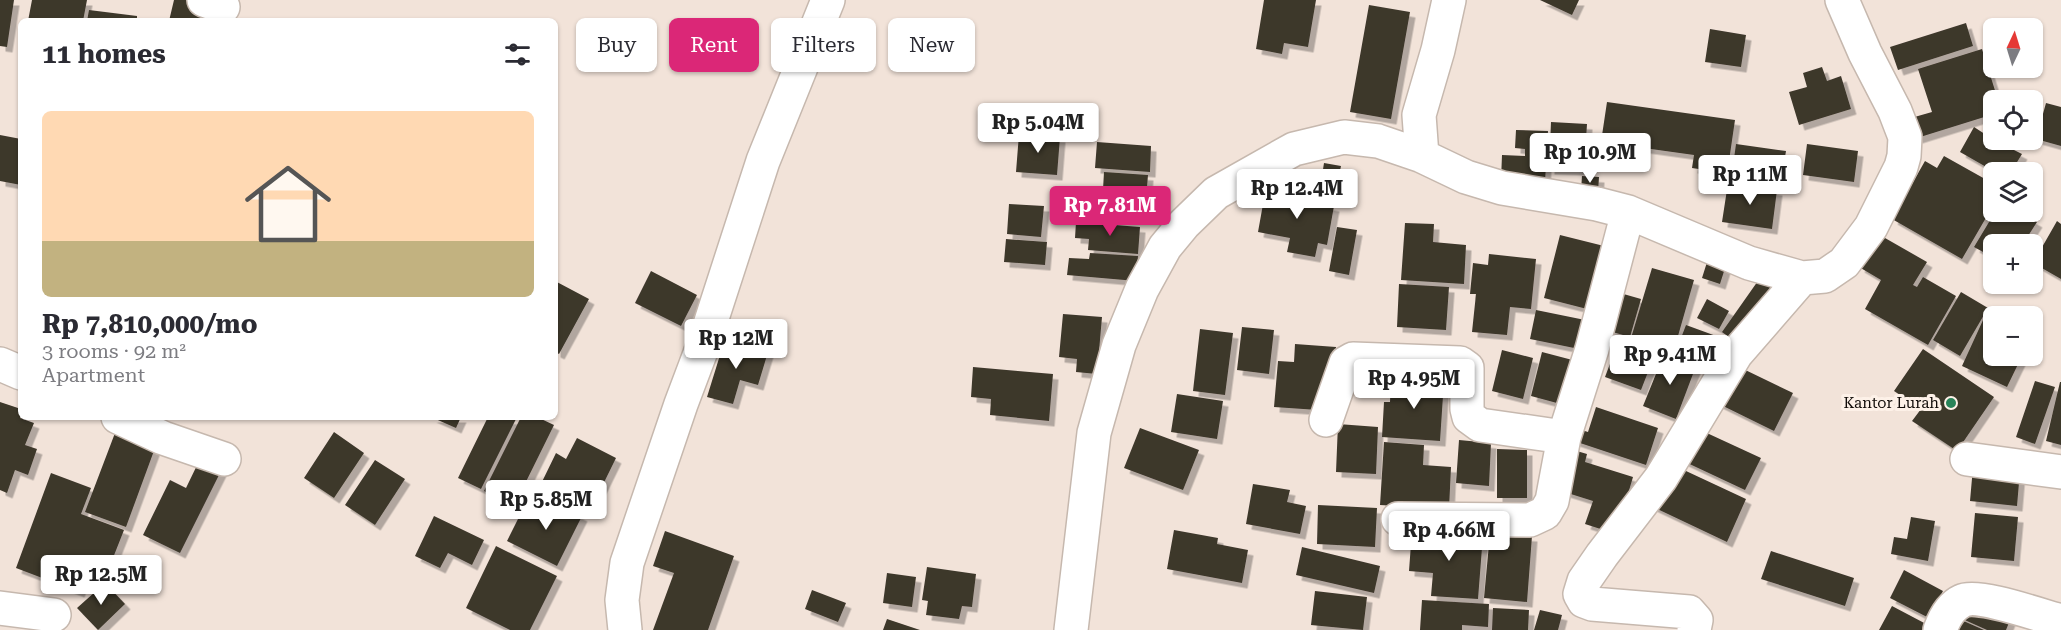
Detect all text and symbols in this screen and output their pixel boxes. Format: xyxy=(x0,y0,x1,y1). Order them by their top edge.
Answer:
chip: Buy xyxy=(576,18,657,72)
chip: Rent xyxy=(669,18,759,72)
chip: Filters xyxy=(771,18,876,72)
chip: New xyxy=(888,18,975,72)
north arrow xyxy=(1983,18,2043,78)
map controls xyxy=(1983,18,2043,366)
icon: filters xyxy=(501,38,534,71)
text: 11 homes xyxy=(42,39,166,69)
button: locate xyxy=(1983,90,2043,150)
pin: Rp 5.04M xyxy=(976,103,1100,154)
text: Rp 5.04M xyxy=(992,110,1084,134)
pin: Rp 10.9M xyxy=(1528,133,1652,184)
text: Rp 10.9M xyxy=(1544,140,1636,164)
icon: home xyxy=(234,150,342,258)
pin: Rp 11M xyxy=(1701,155,1799,206)
text: Rp 11M xyxy=(1712,162,1788,186)
button: layers xyxy=(1983,162,2043,222)
pin: Rp 12.4M xyxy=(1235,169,1359,220)
text: Rp 12.4M xyxy=(1251,176,1343,200)
pin: Rp 7.81M xyxy=(1048,186,1172,237)
text: Rp 7.81M xyxy=(1064,193,1156,217)
button: + xyxy=(1983,234,2043,294)
button: − xyxy=(1983,306,2043,366)
text: Rp 7,810,000/mo xyxy=(42,309,257,339)
pin: Rp 12M xyxy=(687,319,785,370)
text: Rp 12M xyxy=(698,326,774,350)
pin: Rp 9.41M xyxy=(1608,335,1732,386)
text: 3 rooms · 92 m² xyxy=(42,339,186,363)
text: Rp 9.41M xyxy=(1624,342,1716,366)
pin: Rp 4.95M xyxy=(1352,359,1476,410)
text: Apartment xyxy=(42,363,145,387)
text: Rp 4.95M xyxy=(1368,366,1460,390)
place label: Kantor Lurah xyxy=(1843,394,1939,412)
marker: Kantor Lurah xyxy=(1944,396,1958,410)
pin: Rp 5.85M xyxy=(484,480,608,531)
text: Rp 5.85M xyxy=(500,487,592,511)
pin: Rp 4.66M xyxy=(1387,511,1511,562)
text: Rp 4.66M xyxy=(1403,518,1495,542)
pin: Rp 12.5M xyxy=(39,555,163,606)
text: Rp 12.5M xyxy=(55,562,147,586)

